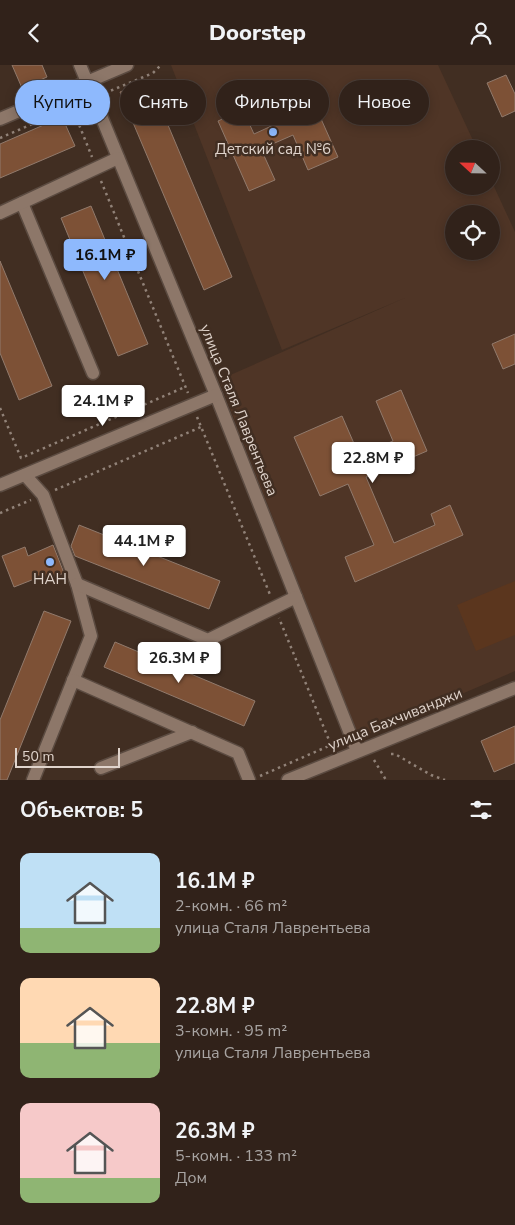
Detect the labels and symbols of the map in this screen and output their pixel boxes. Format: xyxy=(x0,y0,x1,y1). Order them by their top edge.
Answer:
marker: Детский сад №6 xyxy=(267,126,279,138)
place label: Детский сад №6 xyxy=(215,139,331,159)
north arrow xyxy=(445,140,500,195)
pin: 16.1M ₽ xyxy=(59,239,151,281)
street label: улица Сталя Лаврентьева xyxy=(195,321,283,499)
pin: 24.1M ₽ xyxy=(57,385,149,427)
pin: 22.8M ₽ xyxy=(327,441,419,484)
pin: 44.1M ₽ xyxy=(98,525,190,567)
marker: НАН xyxy=(44,556,56,568)
place label: НАН xyxy=(33,569,67,589)
pin: 26.3M ₽ xyxy=(133,641,225,684)
street label: улица Бахчиванджи xyxy=(325,683,465,755)
scale bar xyxy=(15,745,120,768)

